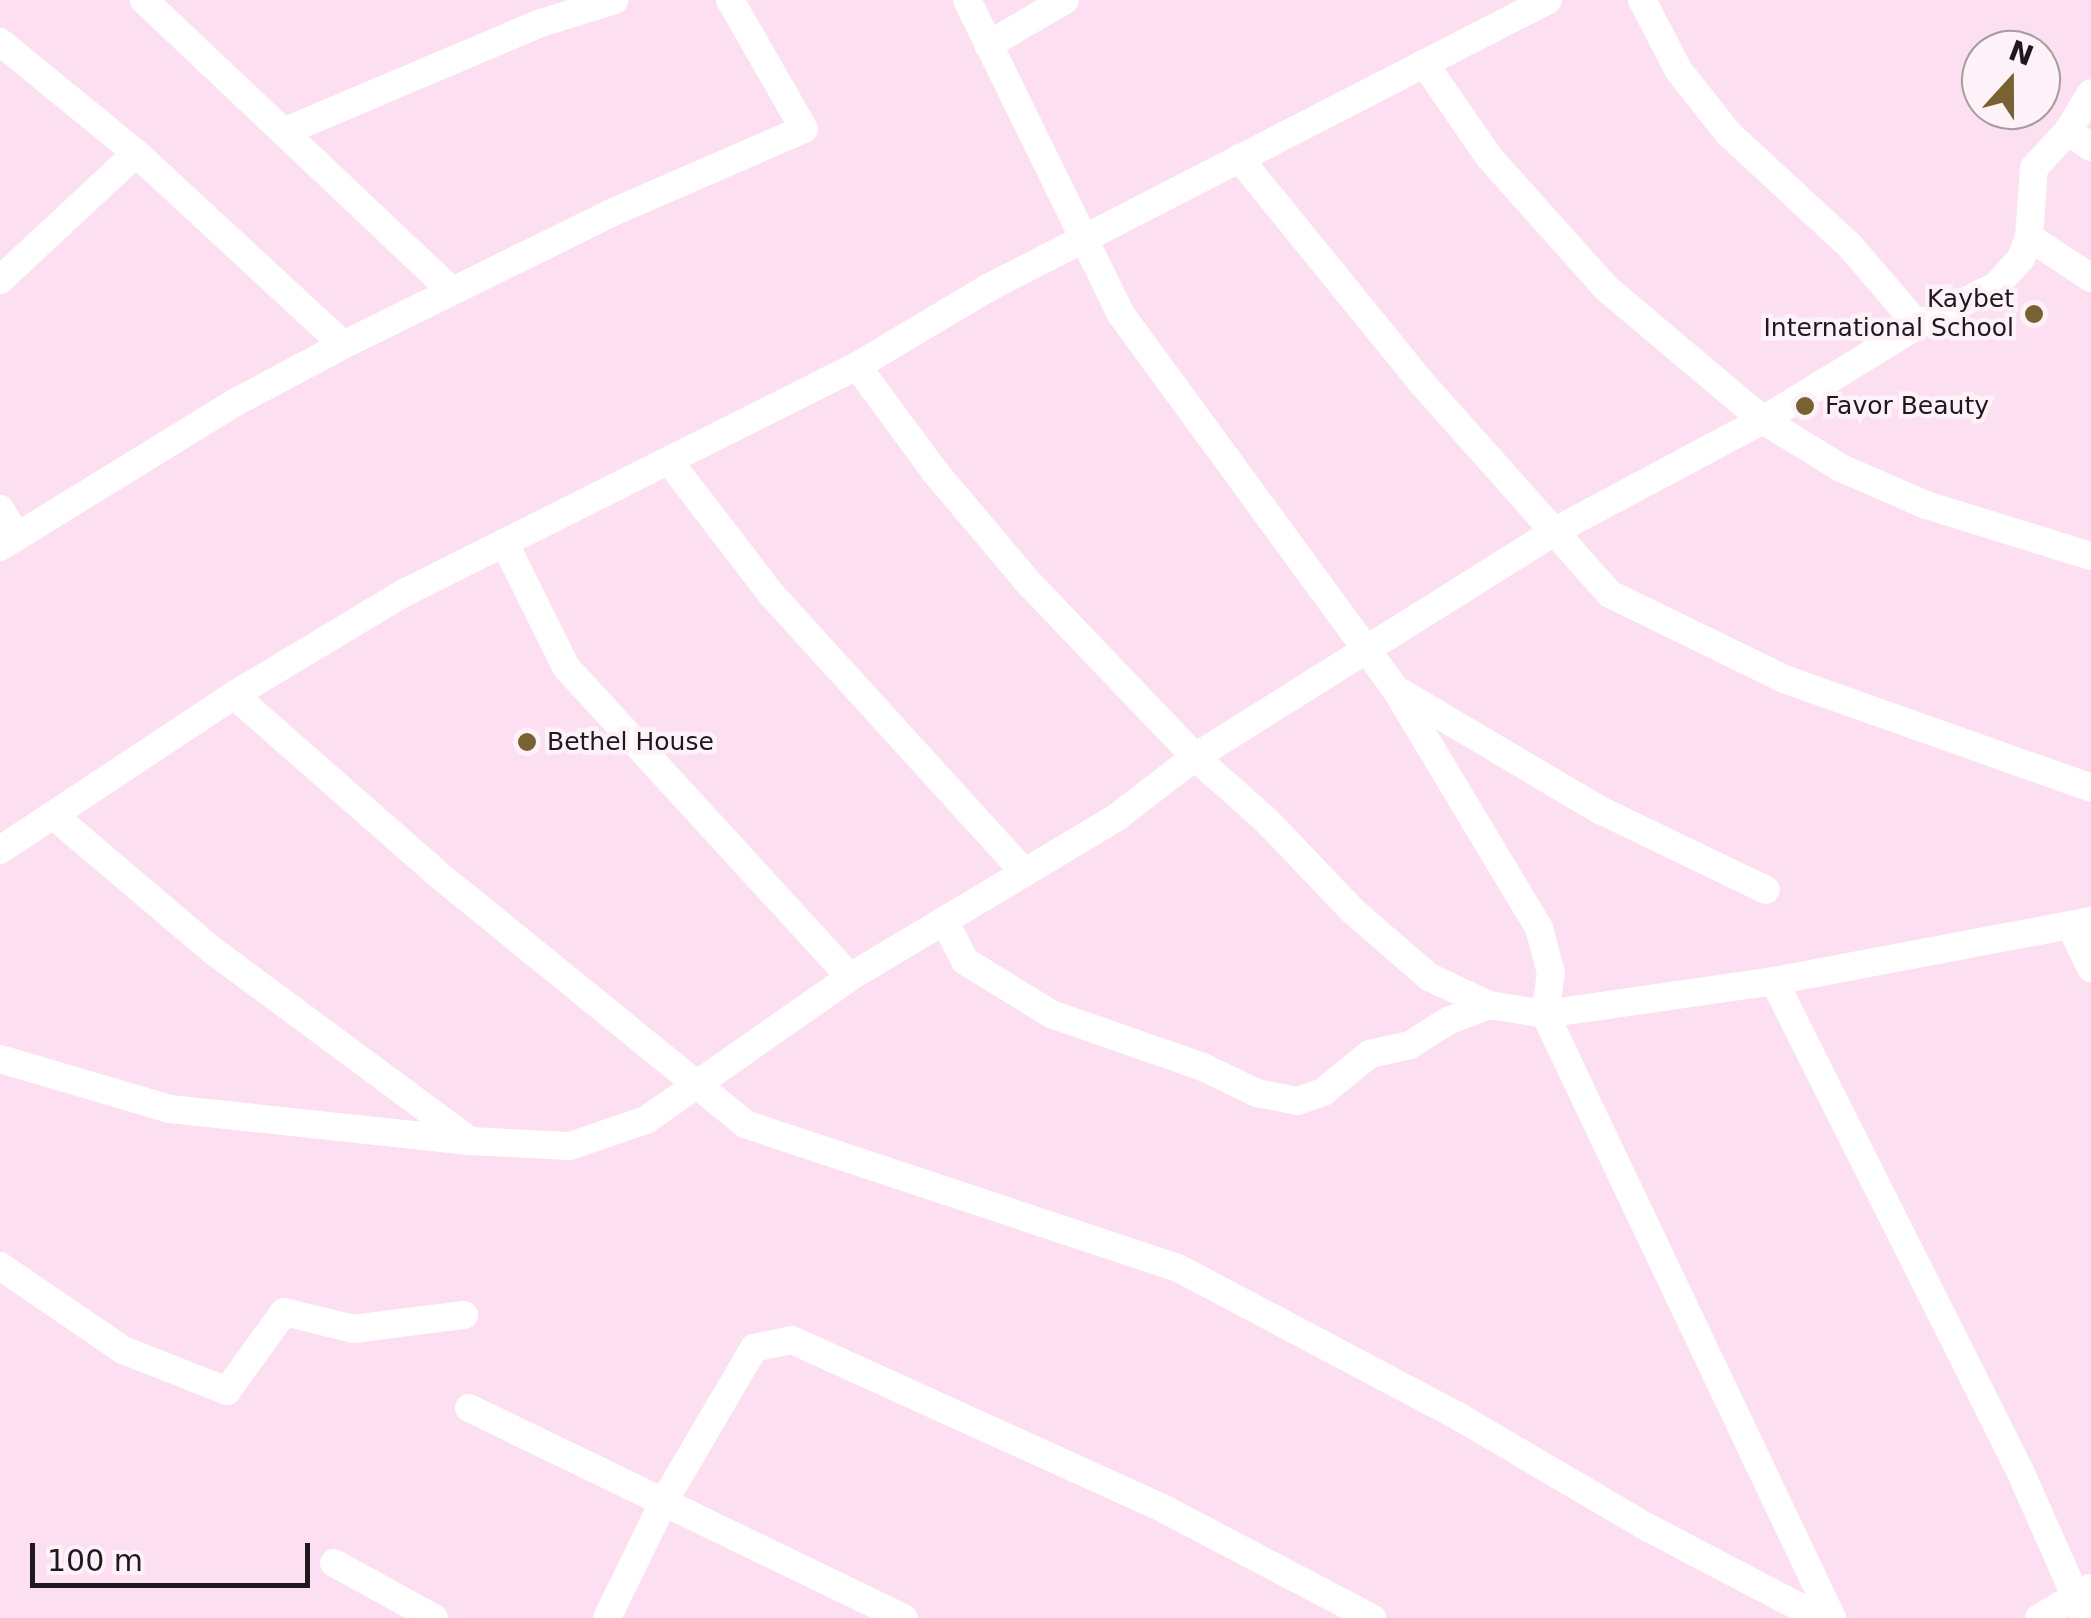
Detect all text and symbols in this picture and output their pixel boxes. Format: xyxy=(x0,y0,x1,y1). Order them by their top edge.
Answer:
north arrow xyxy=(1961,30,2061,130)
text: N xyxy=(2004,34,2038,73)
place label: Kaybet International School xyxy=(1763,285,2014,344)
marker: Kaybet International School xyxy=(2023,303,2045,325)
place label: Favor Beauty xyxy=(1825,391,1989,421)
marker: Favor Beauty xyxy=(1794,395,1816,417)
place label: Bethel House xyxy=(547,727,714,757)
marker: Bethel House xyxy=(516,731,538,753)
scale bar xyxy=(35,1523,315,1585)
text: 100 m xyxy=(47,1543,143,1578)

